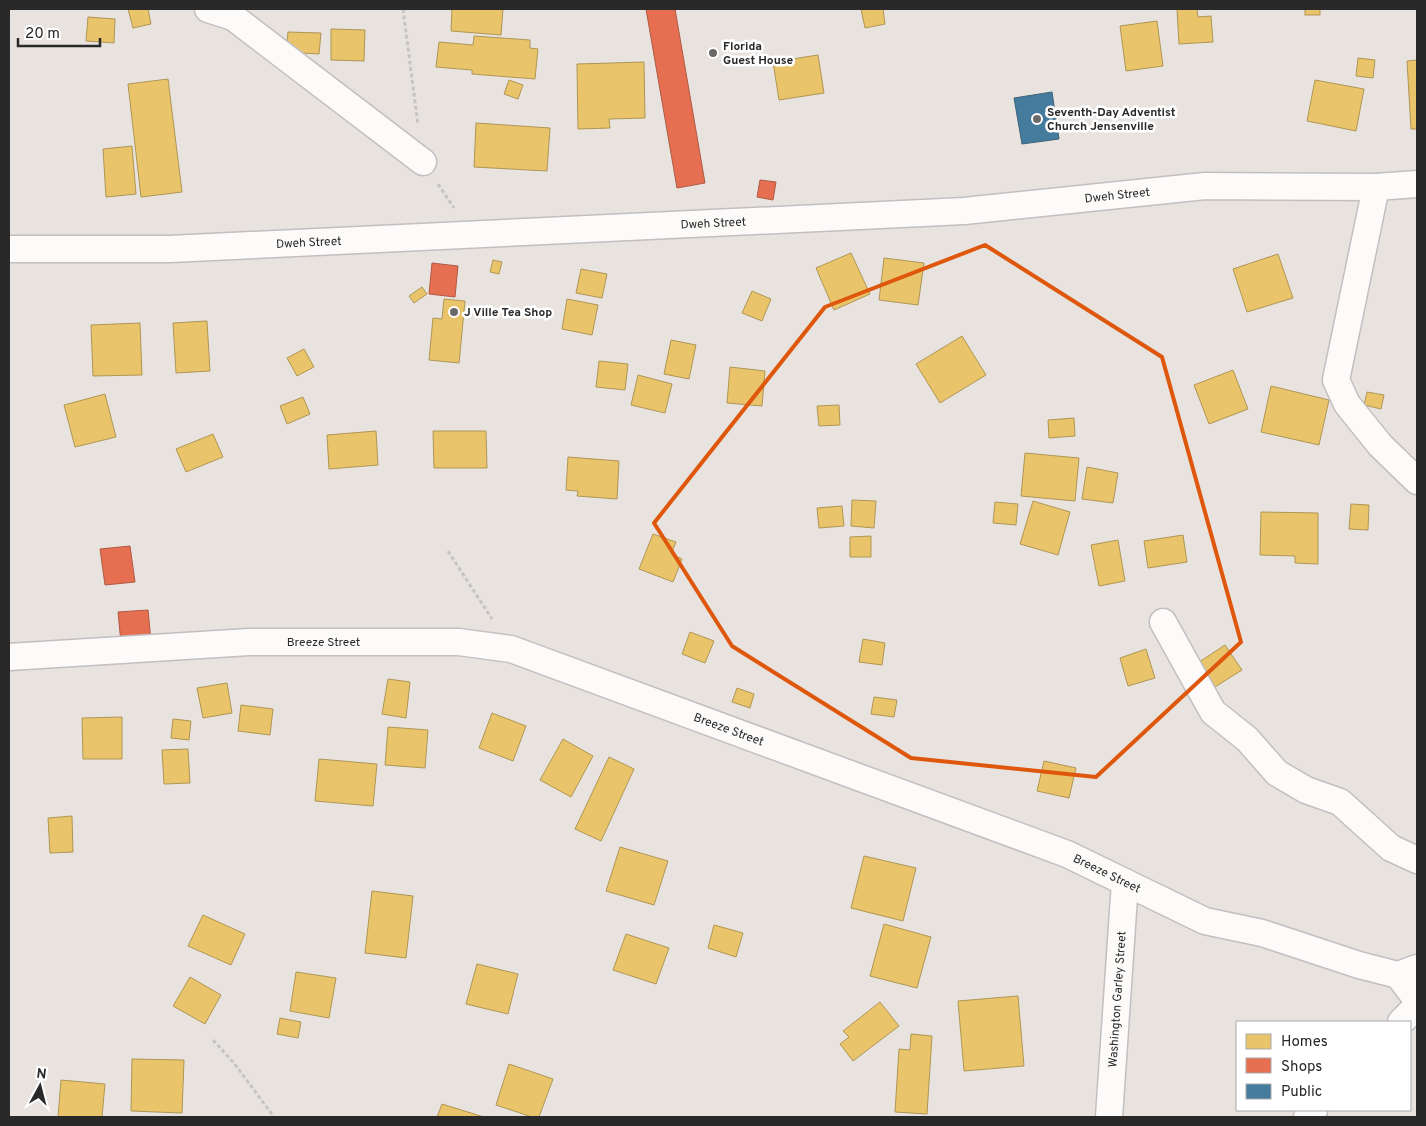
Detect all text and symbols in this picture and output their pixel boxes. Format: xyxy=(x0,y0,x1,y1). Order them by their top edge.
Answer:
scale bar xyxy=(18,15,100,47)
text: 20 m xyxy=(25,25,60,44)
place label: Florida Guest House xyxy=(723,39,794,69)
marker: Florida Guest House xyxy=(707,47,719,59)
place label: Seventh-Day Adventist Church Jensenville xyxy=(1047,105,1176,135)
marker: Seventh-Day Adventist Church Jensenville xyxy=(1031,113,1043,125)
street label: Dweh Street xyxy=(1084,185,1151,207)
street label: Dweh Street xyxy=(680,214,747,234)
street label: Dweh Street xyxy=(276,234,342,253)
place label: J Ville Tea Shop xyxy=(464,305,552,321)
marker: J Ville Tea Shop xyxy=(448,306,460,318)
street label: Breeze Street xyxy=(287,635,360,651)
street label: Breeze Street xyxy=(691,710,766,750)
street label: Breeze Street xyxy=(1070,851,1143,898)
street label: Washington Garley Street xyxy=(1105,930,1131,1068)
legend xyxy=(1236,1021,1411,1111)
text: Homes xyxy=(1281,1033,1328,1052)
text: Shops xyxy=(1281,1058,1322,1077)
north arrow xyxy=(15,1061,65,1111)
text: N xyxy=(35,1066,47,1084)
text: Public xyxy=(1281,1083,1322,1102)

